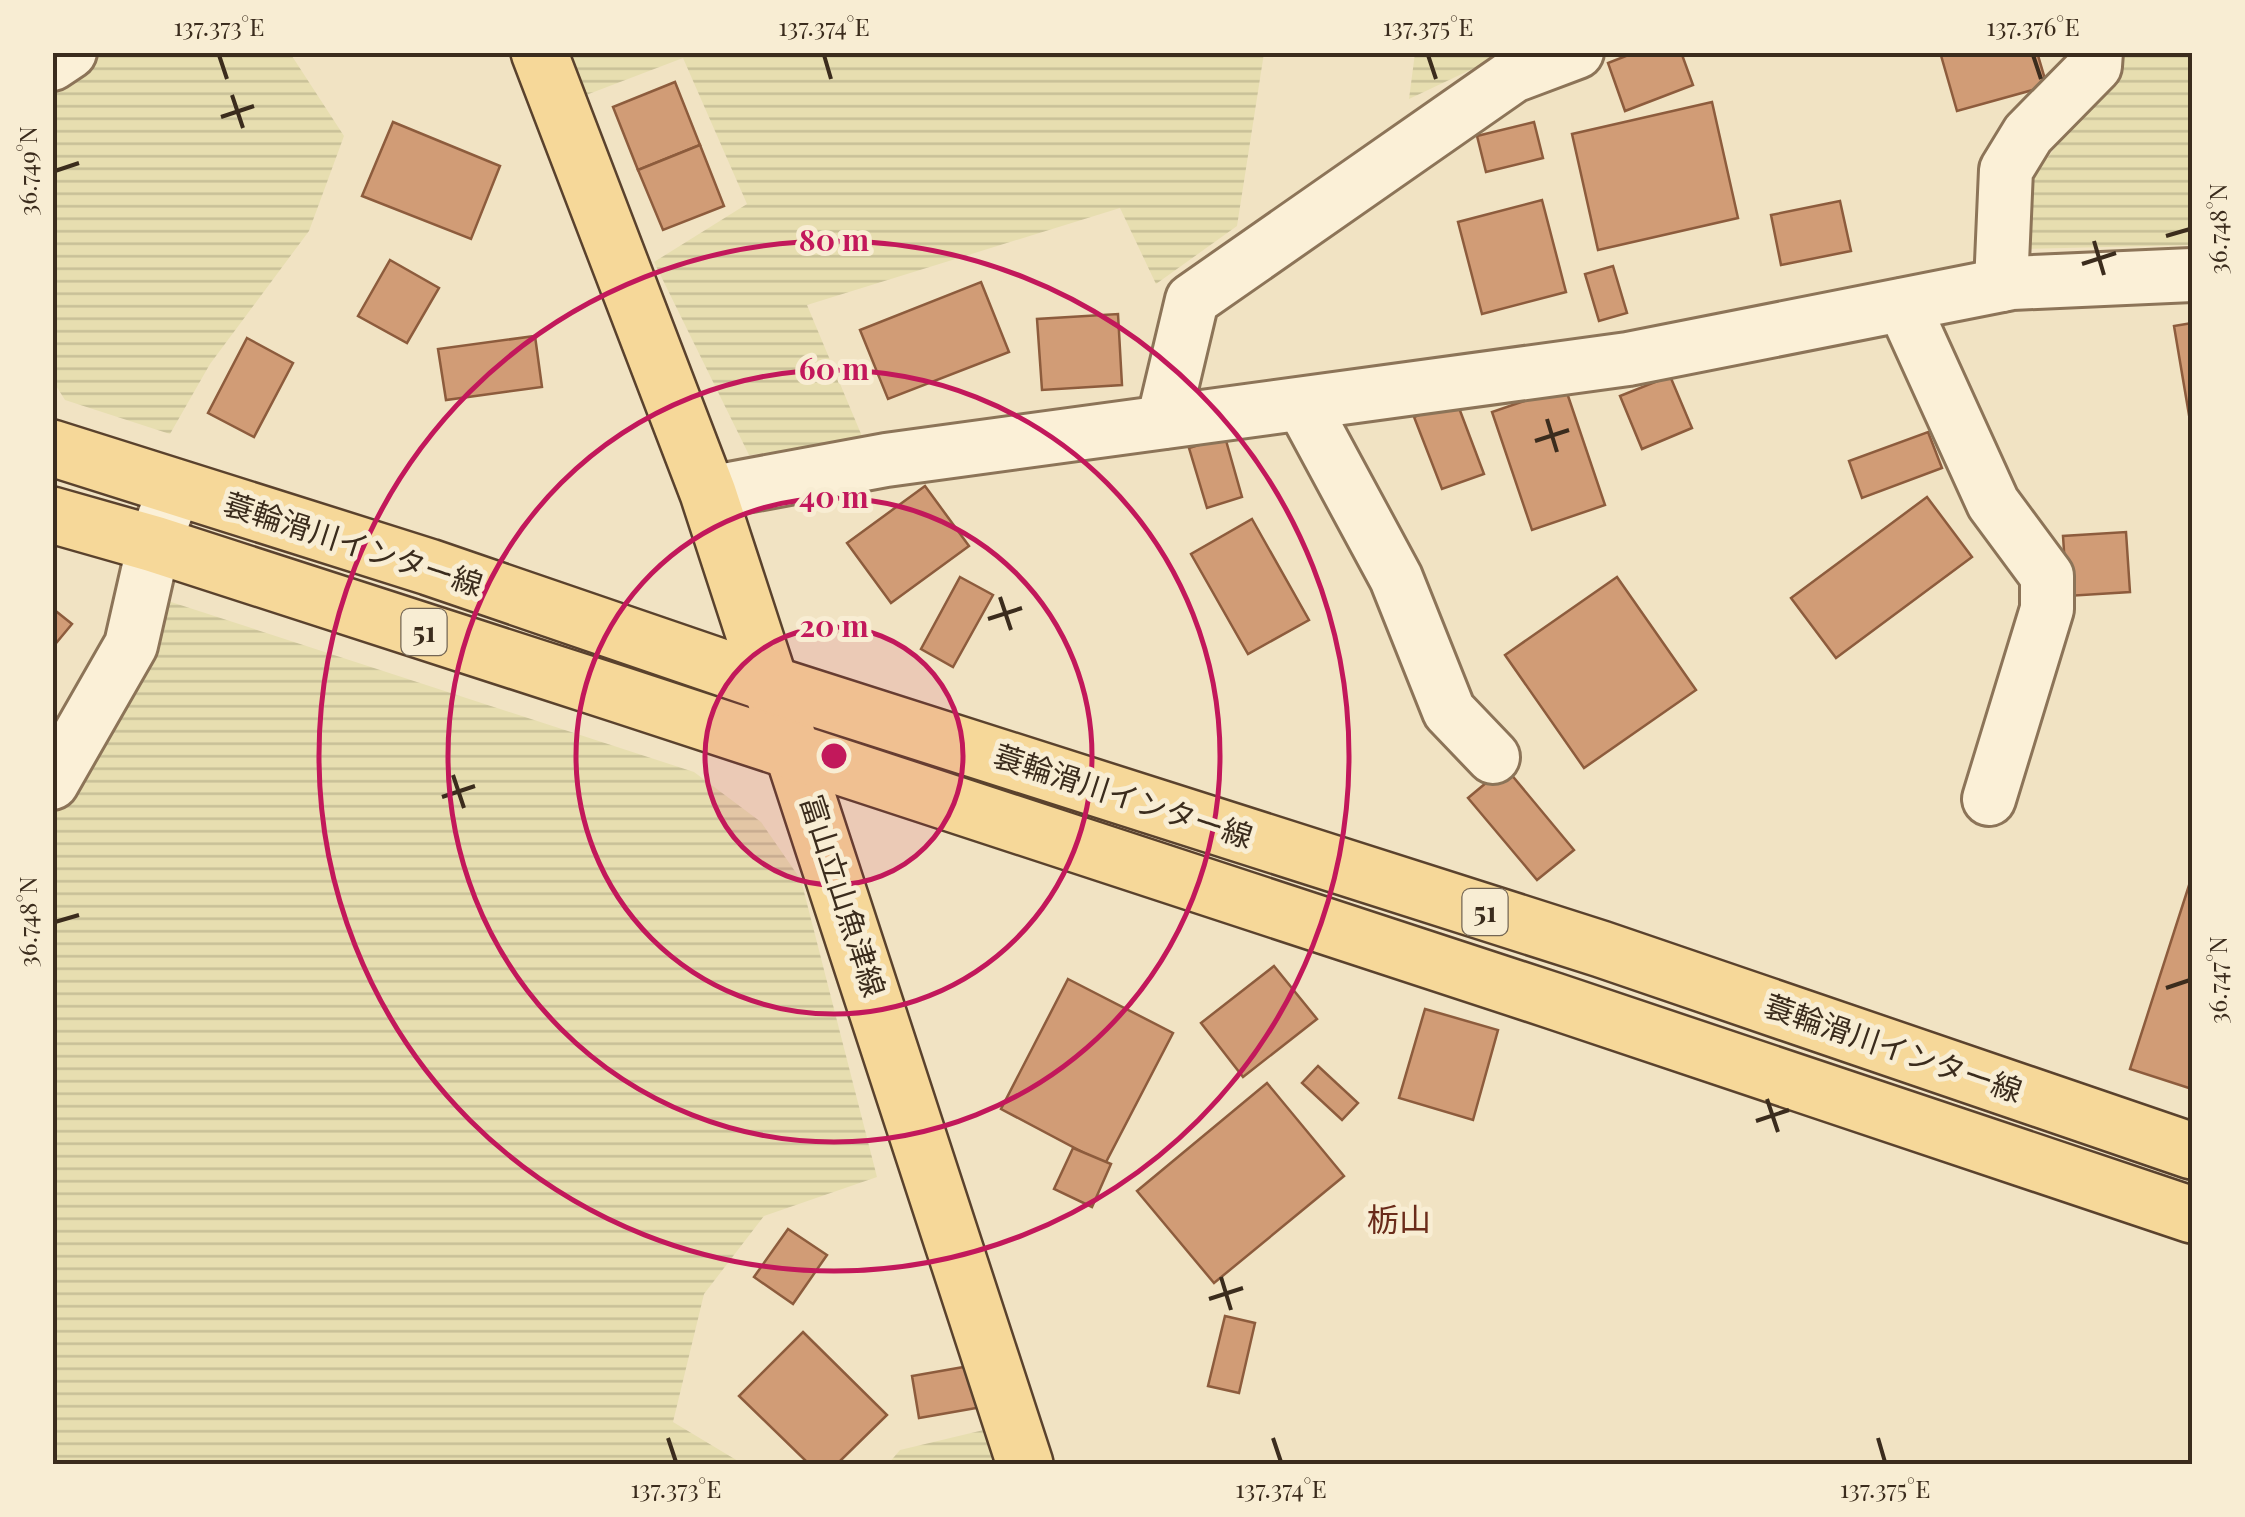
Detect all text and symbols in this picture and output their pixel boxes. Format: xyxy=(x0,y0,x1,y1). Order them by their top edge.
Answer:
text: 137.373°E xyxy=(173,9,265,42)
text: 137.374°E xyxy=(778,9,870,42)
text: 137.375°E xyxy=(1383,9,1473,42)
text: 137.376°E xyxy=(1986,9,2080,42)
text: 36.749°N xyxy=(10,126,43,216)
text: 36.748°N xyxy=(2200,183,2233,275)
text: 80 m xyxy=(799,219,869,259)
text: 60 m xyxy=(799,348,869,388)
text: 40 m xyxy=(799,476,869,516)
street label: 蓑輪滑川インター線 xyxy=(219,482,488,604)
text: 20 m xyxy=(799,605,869,645)
road number: 51 xyxy=(402,609,446,655)
street label: 蓑輪滑川インター線 xyxy=(989,734,1258,856)
centre of rings xyxy=(816,738,852,774)
street label: 富山立山魚津線 xyxy=(792,789,895,1001)
text: 36.748°N xyxy=(10,876,43,968)
road number: 51 xyxy=(1462,889,1508,935)
text: 36.747°N xyxy=(2200,936,2233,1024)
street label: 蓑輪滑川インター線 xyxy=(1759,984,2028,1110)
district label: 栃山 xyxy=(1367,1196,1431,1239)
text: 137.373°E xyxy=(630,1471,722,1504)
text: 137.374°E xyxy=(1235,1471,1327,1504)
text: 137.375°E xyxy=(1840,1471,1930,1504)

